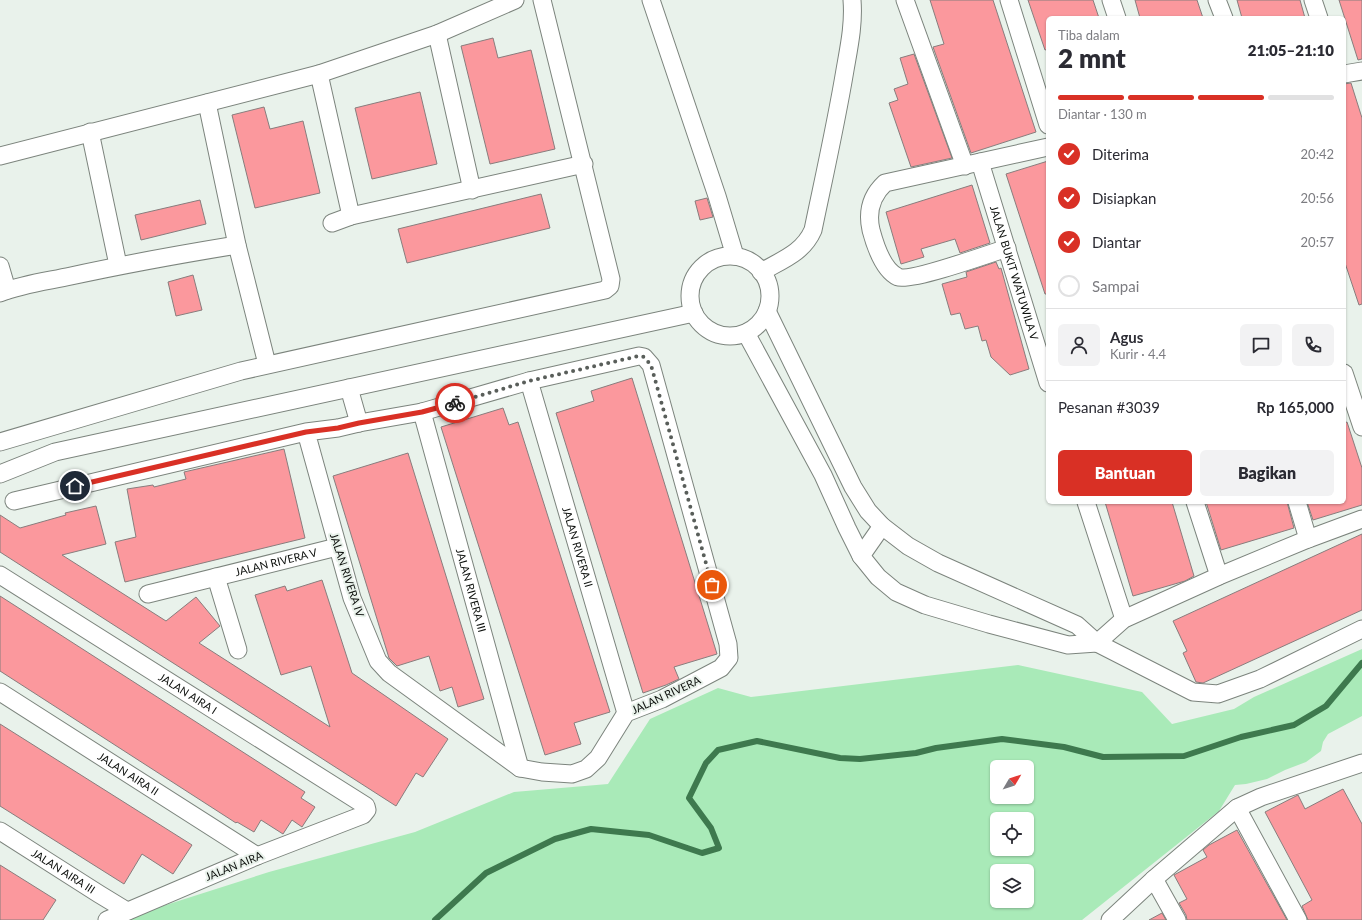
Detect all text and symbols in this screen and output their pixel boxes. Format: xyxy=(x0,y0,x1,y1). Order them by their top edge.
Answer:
text: Tiba dalam xyxy=(1058,27,1120,43)
text: 21:05–21:10 xyxy=(1248,41,1334,59)
text: 2 mnt xyxy=(1058,42,1126,74)
text: Diantar · 130 m xyxy=(1058,106,1147,122)
icon: check xyxy=(1058,143,1080,165)
text: Diterima xyxy=(1092,145,1149,163)
text: 20:42 xyxy=(1301,146,1334,162)
icon: check xyxy=(1058,187,1080,209)
text: Disiapkan xyxy=(1092,189,1156,207)
text: 20:56 xyxy=(1301,190,1334,206)
street label: JALAN BUKIT WATUWILA V xyxy=(988,204,1042,342)
icon: check xyxy=(1058,231,1080,253)
text: Diantar xyxy=(1092,233,1141,251)
text: 20:57 xyxy=(1301,234,1334,250)
text: Sampai xyxy=(1092,277,1139,295)
button: person xyxy=(1058,324,1100,366)
button: chat xyxy=(1240,324,1282,366)
button: phone xyxy=(1292,324,1334,366)
text: Agus xyxy=(1110,328,1143,346)
text: Kurir · 4.4 xyxy=(1110,346,1166,362)
courier xyxy=(435,383,475,423)
icon: bike xyxy=(444,392,466,414)
text: Pesanan #3039 xyxy=(1058,398,1160,416)
text: Rp 165,000 xyxy=(1257,398,1334,416)
button: Bantuan xyxy=(1058,450,1192,496)
button: Bagikan xyxy=(1200,450,1334,496)
pin xyxy=(58,469,92,503)
icon: home xyxy=(64,475,86,497)
street label: JALAN RIVERA II xyxy=(560,505,596,589)
street label: JALAN RIVERA IV xyxy=(328,531,367,619)
street label: JALAN RIVERA V xyxy=(234,545,319,578)
street label: JALAN RIVERA III xyxy=(454,547,489,634)
pin xyxy=(695,568,729,602)
icon: bag xyxy=(701,574,723,596)
street label: JALAN AIRA I xyxy=(156,670,220,716)
street label: JALAN RIVERA xyxy=(629,673,703,716)
street label: JALAN AIRA II xyxy=(96,749,161,798)
north arrow xyxy=(990,760,1034,804)
map controls xyxy=(990,760,1034,908)
button: locate xyxy=(990,812,1034,856)
street label: JALAN AIRA III xyxy=(29,846,98,896)
street label: JALAN AIRA xyxy=(203,848,265,883)
button: layers xyxy=(990,864,1034,908)

